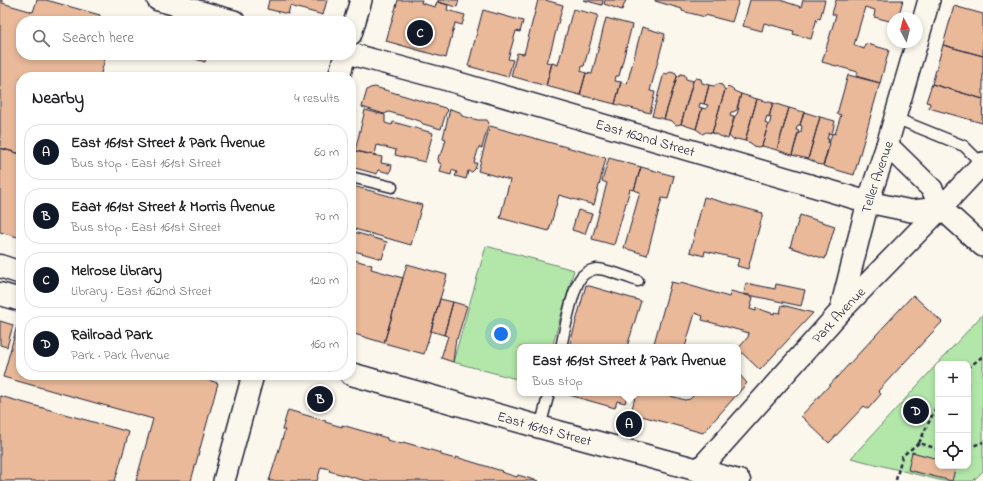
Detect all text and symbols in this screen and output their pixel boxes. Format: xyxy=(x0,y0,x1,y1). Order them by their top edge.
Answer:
north arrow xyxy=(887,12,923,48)
search box xyxy=(16,16,356,60)
pin: C xyxy=(407,18,433,48)
icon: search xyxy=(30,27,52,49)
text: Search here xyxy=(62,27,134,49)
text: Nearby xyxy=(32,86,84,111)
text: 4 results xyxy=(294,89,340,108)
street label: East 162nd Street xyxy=(593,114,697,163)
text: East 161st Street & Park Avenue xyxy=(71,132,265,154)
street label: Teller Avenue xyxy=(857,138,900,216)
text: A xyxy=(42,143,50,162)
text: 60 m xyxy=(314,143,339,162)
text: Bus stop · East 161st Street xyxy=(71,154,221,173)
text: Eaat 161st Street & Morris Avenue xyxy=(71,196,275,218)
text: B xyxy=(42,207,50,226)
text: 70 m xyxy=(315,207,339,226)
text: Bus stop · East 161st Street xyxy=(71,218,221,237)
text: Melrose Library xyxy=(71,260,162,282)
text: C xyxy=(42,271,50,290)
text: 120 m xyxy=(309,271,339,290)
text: Library · East 162nd Street xyxy=(71,282,212,301)
street label: Park Avenue xyxy=(808,282,872,349)
text: Railroad Park xyxy=(71,324,152,346)
your location xyxy=(491,324,511,344)
text: D xyxy=(41,335,51,354)
text: 160 m xyxy=(310,335,339,354)
popup xyxy=(517,344,741,396)
text: Park · Park Avenue xyxy=(71,346,169,365)
text: East 161st Street & Park Avenue xyxy=(532,350,726,372)
map controls xyxy=(935,361,971,469)
button: + xyxy=(935,361,971,397)
text: Bus stop xyxy=(532,372,583,391)
pin: B xyxy=(307,384,333,414)
pin: D xyxy=(903,396,929,426)
button: − xyxy=(935,397,971,433)
street label: East 161st Street xyxy=(495,406,594,453)
pin: A xyxy=(616,409,642,439)
button: locate xyxy=(935,433,971,469)

